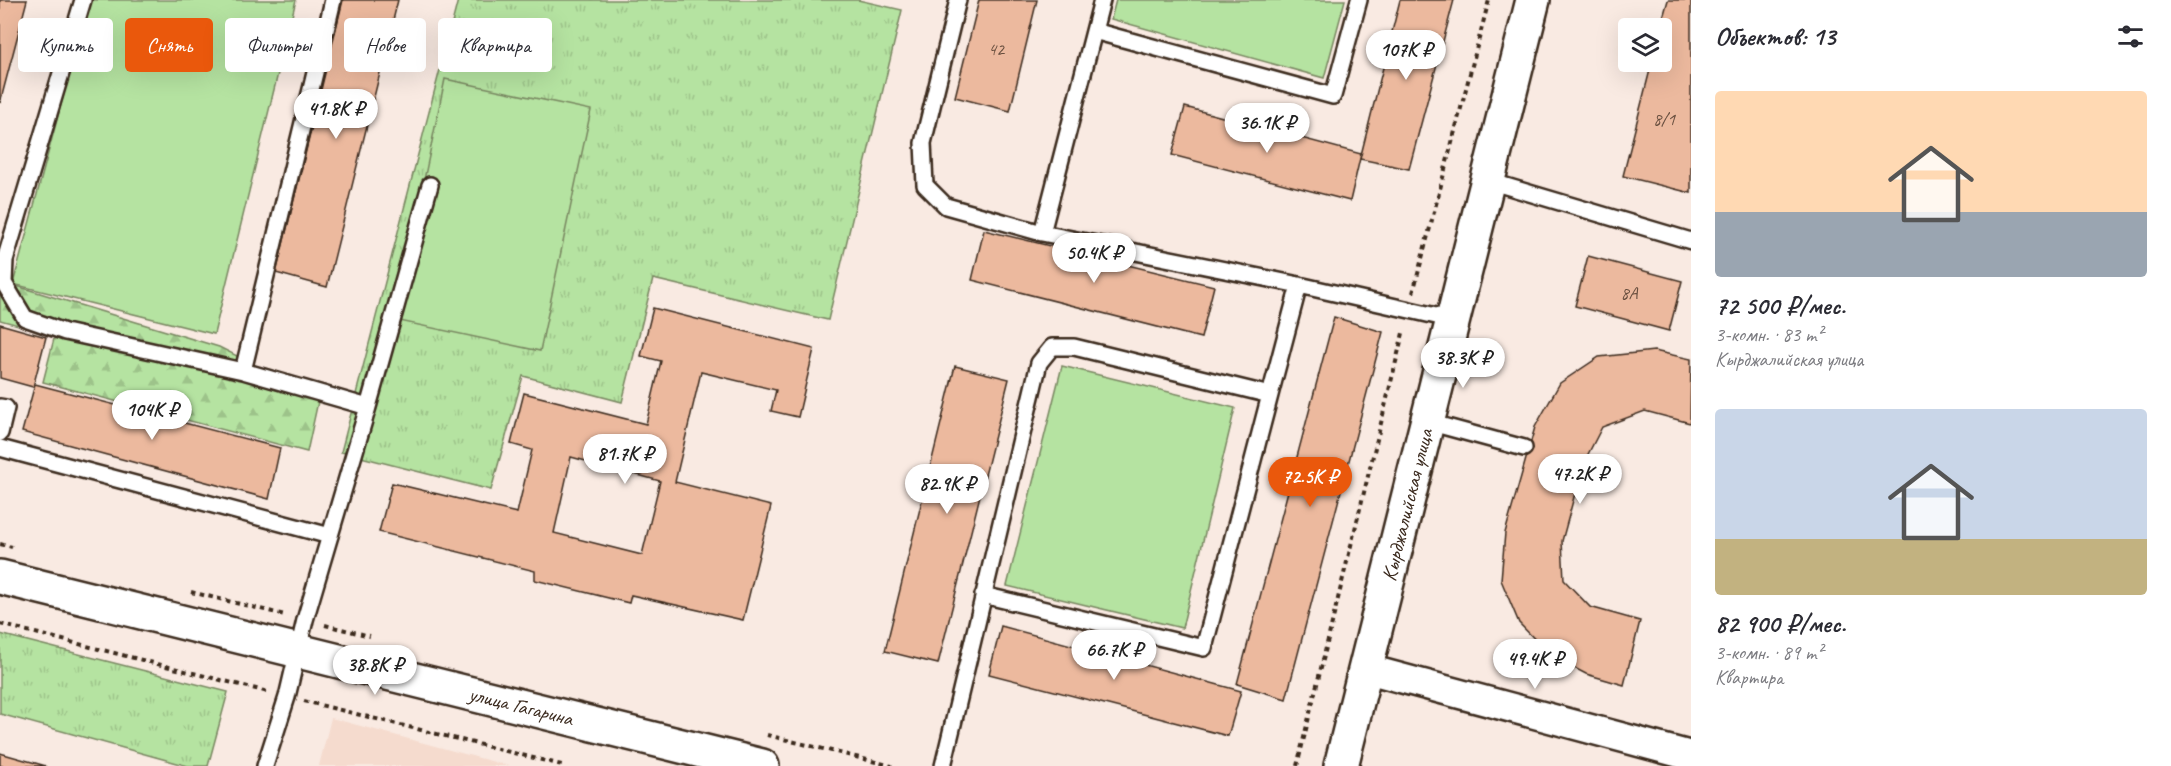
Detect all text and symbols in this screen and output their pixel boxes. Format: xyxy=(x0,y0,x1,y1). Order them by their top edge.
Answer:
chip: Купить xyxy=(18,18,113,72)
chip: Снять xyxy=(125,18,213,72)
chip: Фильтры xyxy=(225,18,332,72)
chip: Новое xyxy=(344,18,426,72)
chip: Квартира xyxy=(438,18,552,72)
map controls xyxy=(1618,18,1672,72)
button: layers xyxy=(1618,18,1672,72)
text: Объектов: 13 xyxy=(1715,20,1835,53)
icon: filters xyxy=(2114,20,2147,53)
pin: 107K ₽ xyxy=(1357,30,1455,81)
text: 107K ₽ xyxy=(1380,37,1432,62)
house number: 42 xyxy=(988,38,1006,60)
pin: 41.8K ₽ xyxy=(281,89,391,140)
text: 41.8K ₽ xyxy=(308,96,364,121)
pin: 36.1K ₽ xyxy=(1212,103,1322,154)
house number: 8/1 xyxy=(1653,108,1676,130)
text: 36.1K ₽ xyxy=(1239,110,1295,135)
icon: home xyxy=(1877,130,1985,238)
pin: 50.4K ₽ xyxy=(1039,233,1149,284)
text: 50.4K ₽ xyxy=(1066,240,1122,265)
house number: 8А xyxy=(1620,282,1639,304)
text: 72 500 ₽/мес. xyxy=(1715,289,1845,322)
text: 3-комн. · 83 m² xyxy=(1715,322,1823,347)
pin: 38.3K ₽ xyxy=(1408,338,1518,389)
text: 38.3K ₽ xyxy=(1435,345,1491,370)
text: Кырджалийская улица xyxy=(1715,347,1863,372)
pin: 104K ₽ xyxy=(103,390,201,441)
text: 104K ₽ xyxy=(126,397,178,422)
street label: Кырджалийская улица xyxy=(1376,425,1439,584)
pin: 81.7K ₽ xyxy=(570,434,680,485)
text: 81.7K ₽ xyxy=(597,441,653,466)
icon: home xyxy=(1877,448,1985,556)
pin: 47.2K ₽ xyxy=(1525,454,1635,505)
pin: 72.5K ₽ xyxy=(1255,457,1365,508)
text: 47.2K ₽ xyxy=(1552,461,1608,486)
pin: 82.9K ₽ xyxy=(892,464,1002,515)
text: 72.5K ₽ xyxy=(1282,464,1338,489)
text: 82.9K ₽ xyxy=(919,471,975,496)
text: 82 900 ₽/мес. xyxy=(1715,607,1846,640)
pin: 66.7K ₽ xyxy=(1059,630,1169,681)
text: 66.7K ₽ xyxy=(1085,637,1143,662)
pin: 49.4K ₽ xyxy=(1480,639,1590,690)
text: 3-комн. · 89 m² xyxy=(1715,640,1823,665)
pin: 38.8K ₽ xyxy=(320,645,430,696)
text: 49.4K ₽ xyxy=(1507,646,1563,671)
text: 38.8K ₽ xyxy=(347,652,403,677)
text: Квартира xyxy=(1715,665,1783,690)
street label: улица Гагарина xyxy=(464,680,577,732)

